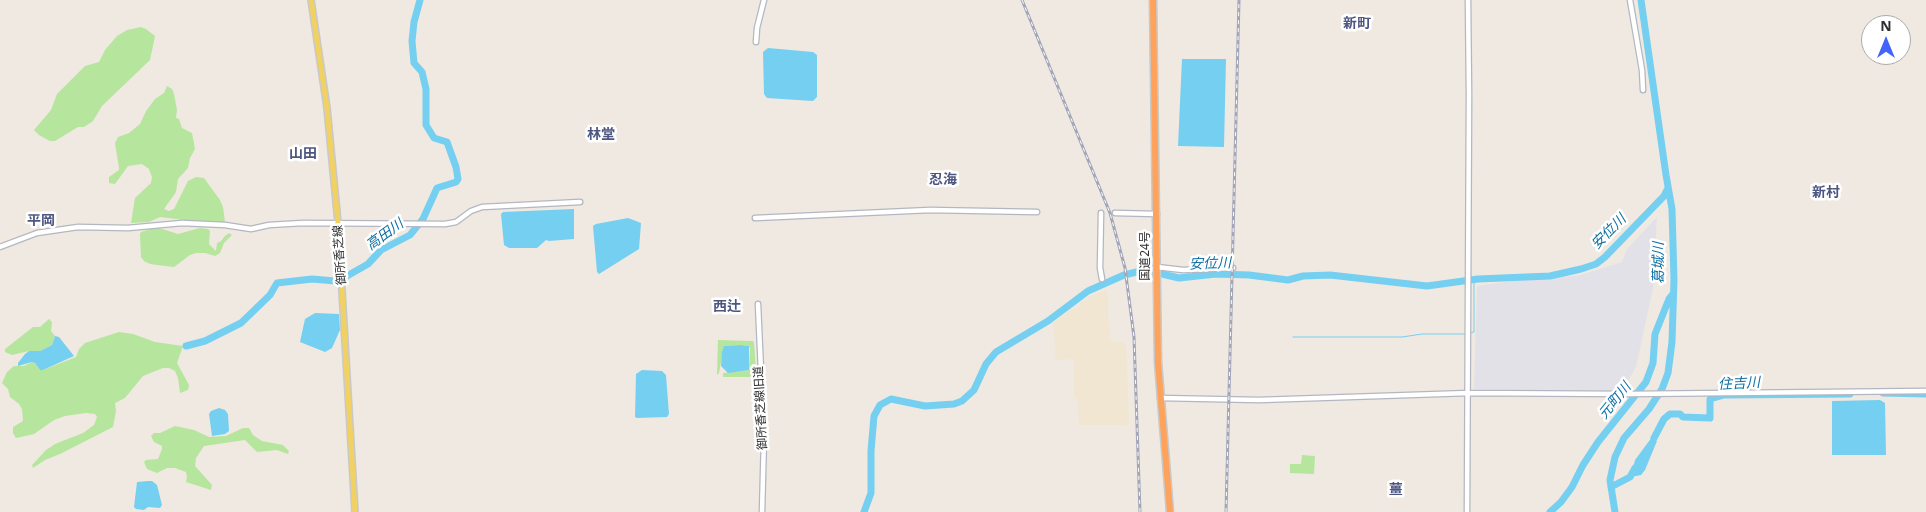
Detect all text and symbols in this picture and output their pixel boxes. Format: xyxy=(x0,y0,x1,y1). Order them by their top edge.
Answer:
north arrow xyxy=(1861,15,1911,65)
district label: 新町 xyxy=(1343,16,1371,32)
text: N xyxy=(1880,16,1892,35)
district label: 林堂 xyxy=(587,127,615,143)
district label: 山田 xyxy=(289,146,317,162)
district label: 忍海 xyxy=(929,172,957,188)
district label: 新村 xyxy=(1812,185,1840,201)
water label: 安位川 xyxy=(1588,211,1630,253)
district label: 平岡 xyxy=(27,213,55,229)
water label: 高田川 xyxy=(363,216,407,254)
street label: 御所香芝線 xyxy=(331,225,349,285)
street label: 国道24号 xyxy=(1139,231,1153,281)
water label: 葛城川 xyxy=(1651,242,1667,284)
water label: 安位川 xyxy=(1189,255,1231,273)
district label: 西辻 xyxy=(713,299,741,315)
street label: 御所香芝線旧道 xyxy=(752,366,770,450)
water label: 住吉川 xyxy=(1718,375,1760,393)
water label: 元町川 xyxy=(1595,379,1635,423)
district label: 薑 xyxy=(1389,482,1403,498)

